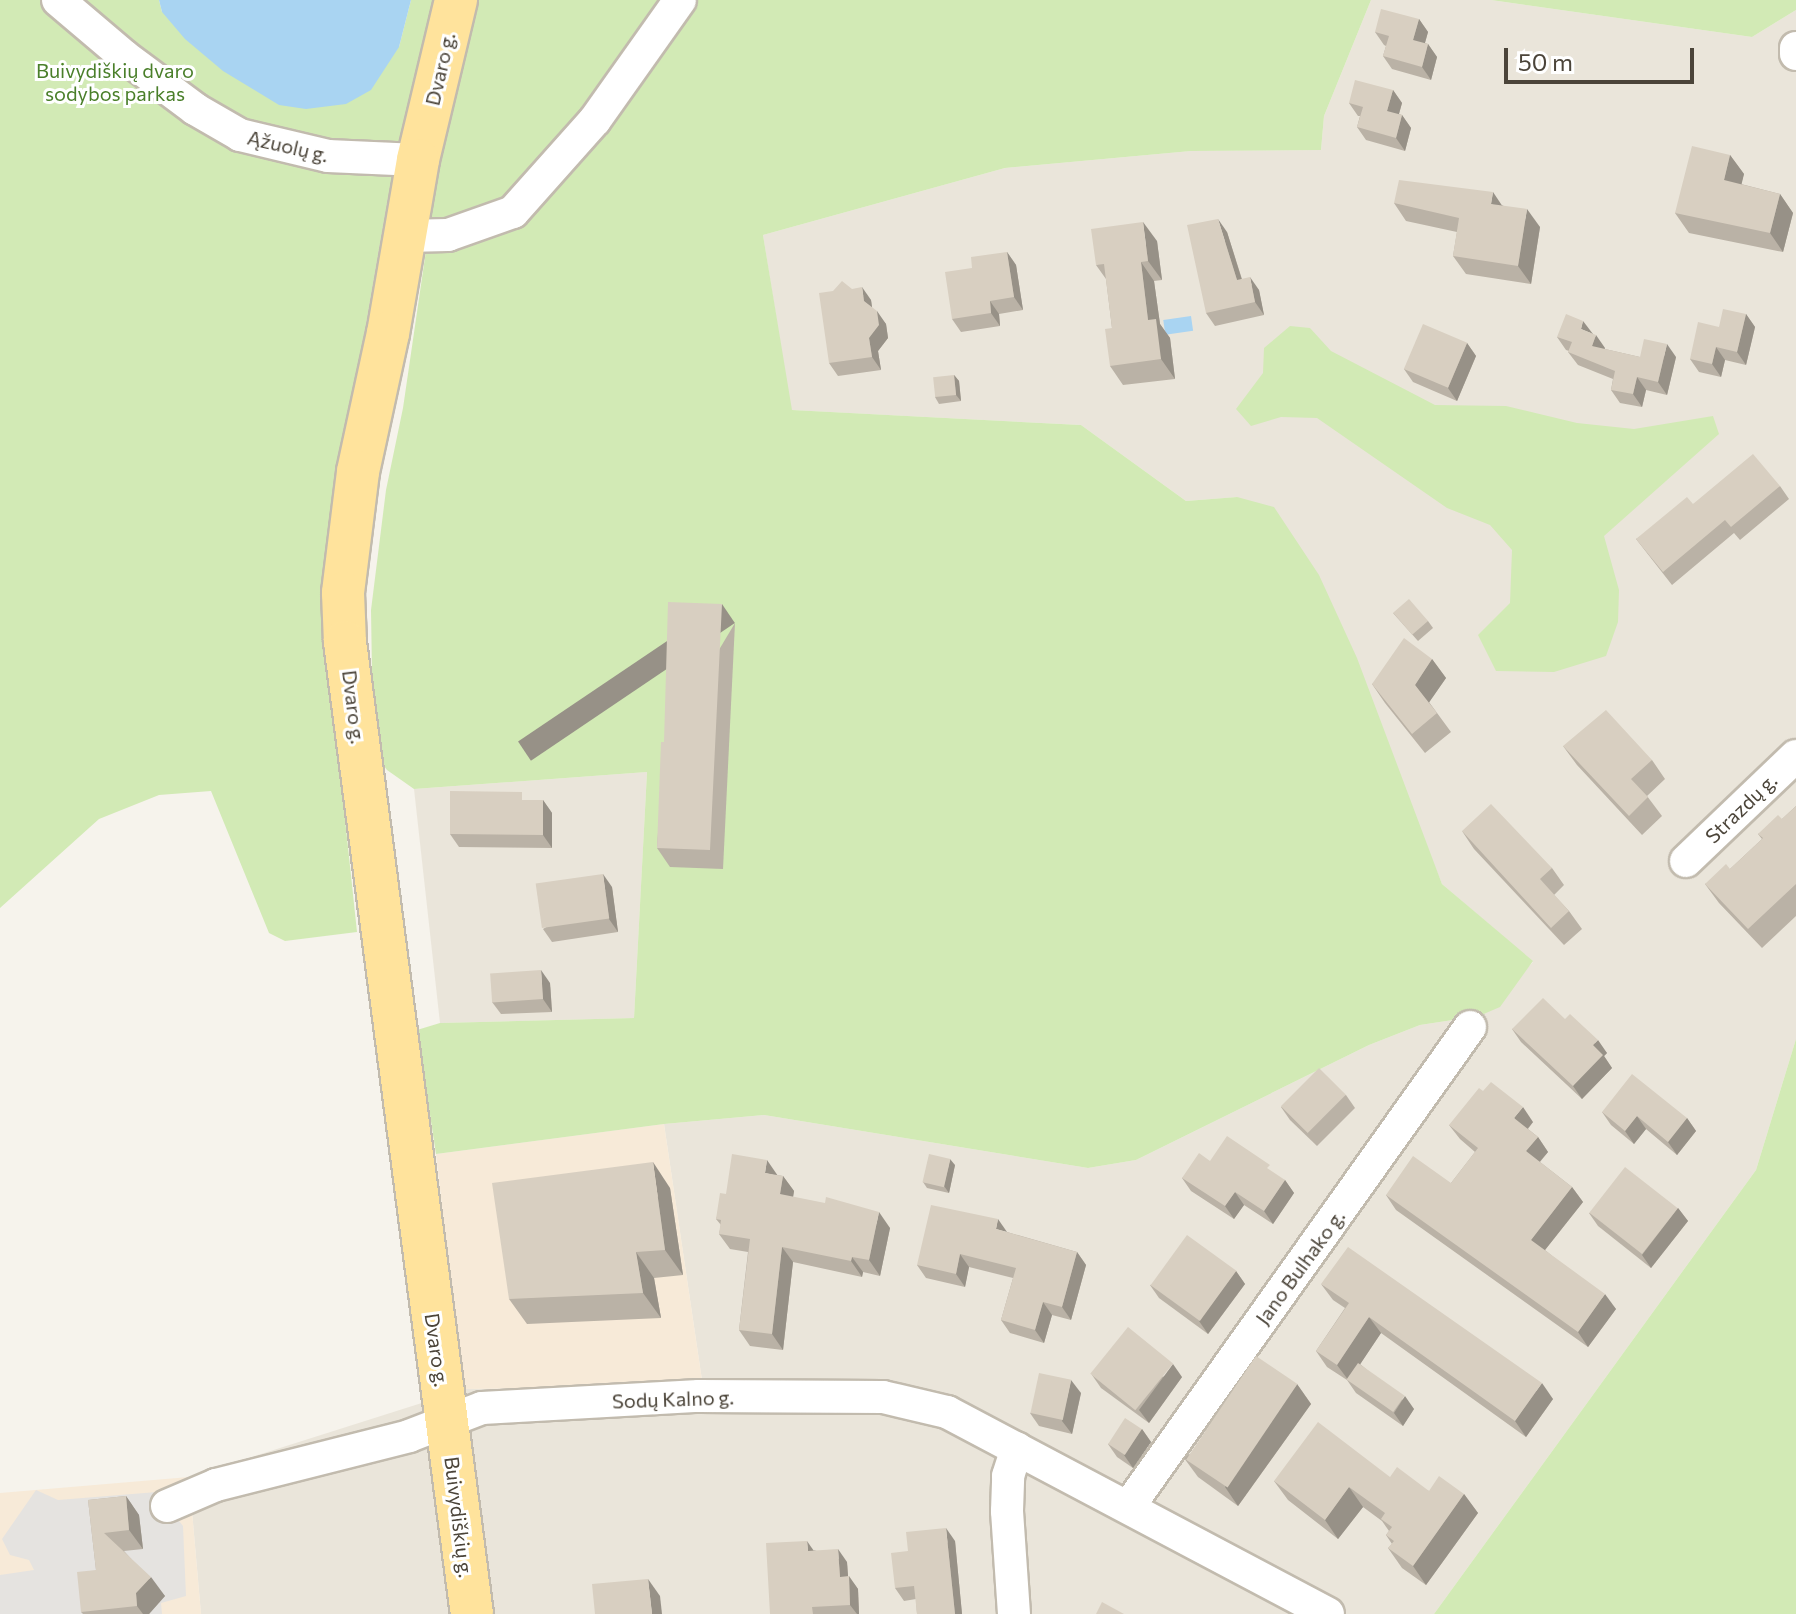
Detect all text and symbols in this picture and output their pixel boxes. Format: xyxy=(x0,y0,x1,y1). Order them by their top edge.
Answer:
street label: Dvaro g. xyxy=(420,30,460,108)
scale bar xyxy=(1508,32,1698,82)
text: 50 m xyxy=(1518,47,1573,76)
park label: Buivydiškių dvaro sodybos parkas xyxy=(36,58,194,105)
street label: Ąžuolų g. xyxy=(245,125,331,167)
street label: Dvaro g. xyxy=(338,669,370,745)
street label: Strazdų g. xyxy=(1700,768,1782,848)
street label: Jano Bulhako g. xyxy=(1250,1205,1350,1329)
street label: Dvaro g. xyxy=(420,1312,454,1388)
street label: Sodų Kalno g. xyxy=(612,1385,734,1413)
street label: Buivydiškių g. xyxy=(440,1455,478,1579)

